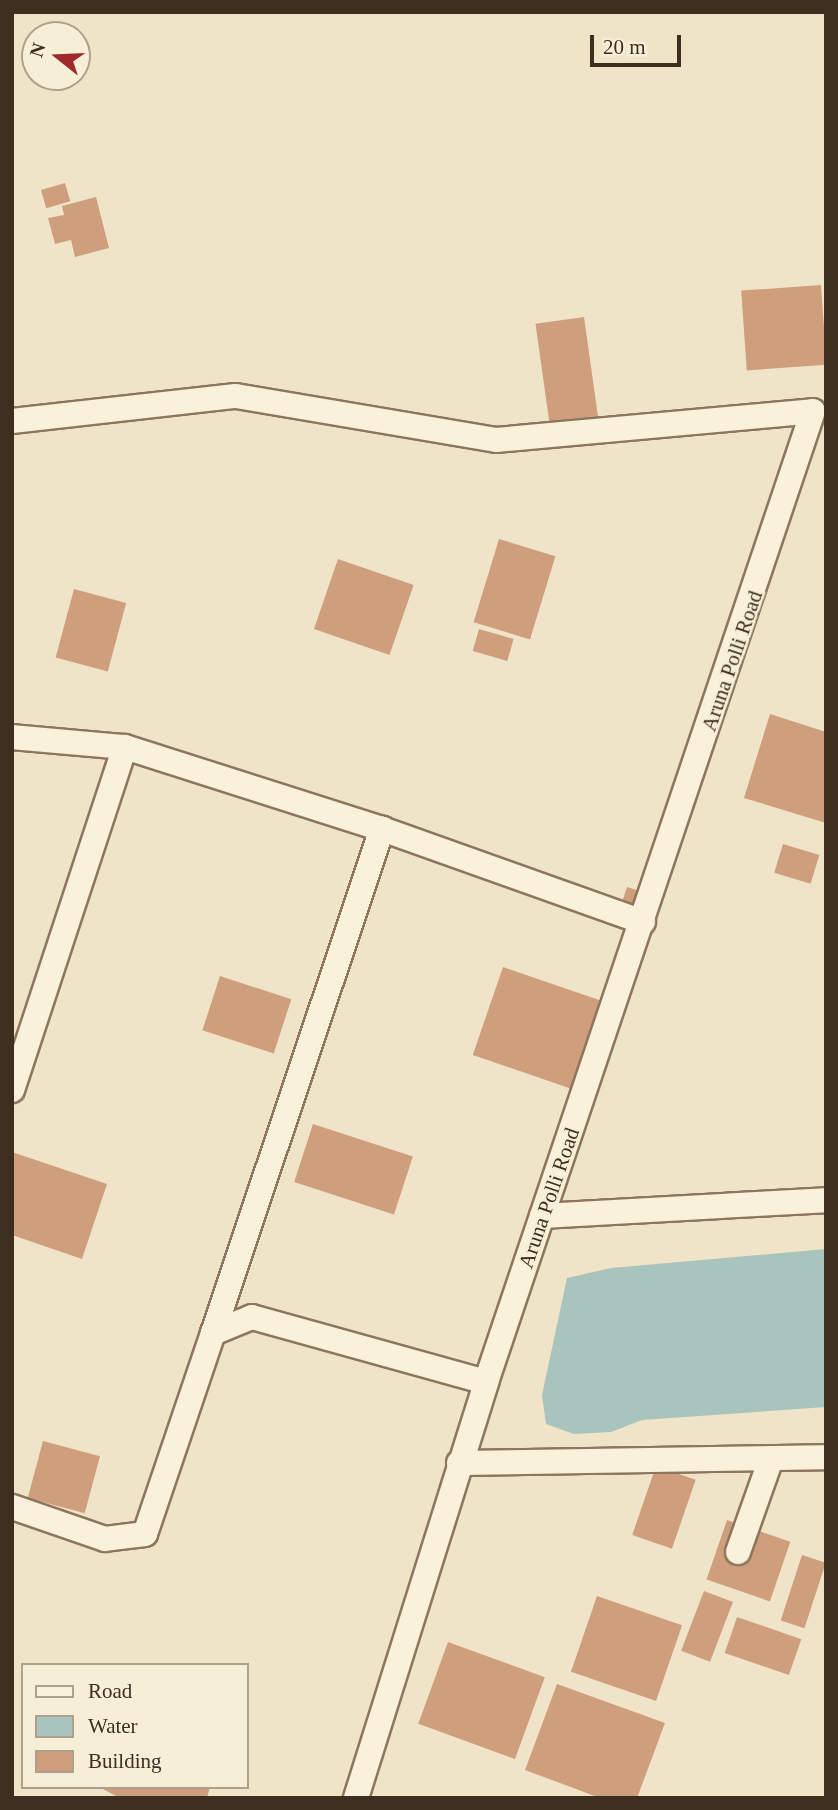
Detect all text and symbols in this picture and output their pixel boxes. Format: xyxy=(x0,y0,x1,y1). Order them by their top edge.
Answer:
north arrow xyxy=(21,21,91,91)
scale bar xyxy=(593,21,684,65)
text: 20 m xyxy=(603,35,646,59)
text: N xyxy=(25,40,50,60)
street label: Aruna Polli Road xyxy=(696,587,768,735)
street label: Aruna Polli Road xyxy=(513,1124,585,1272)
legend xyxy=(21,1663,248,1789)
text: Road xyxy=(88,1679,132,1703)
text: Water xyxy=(88,1714,138,1738)
text: Building xyxy=(88,1749,162,1773)

